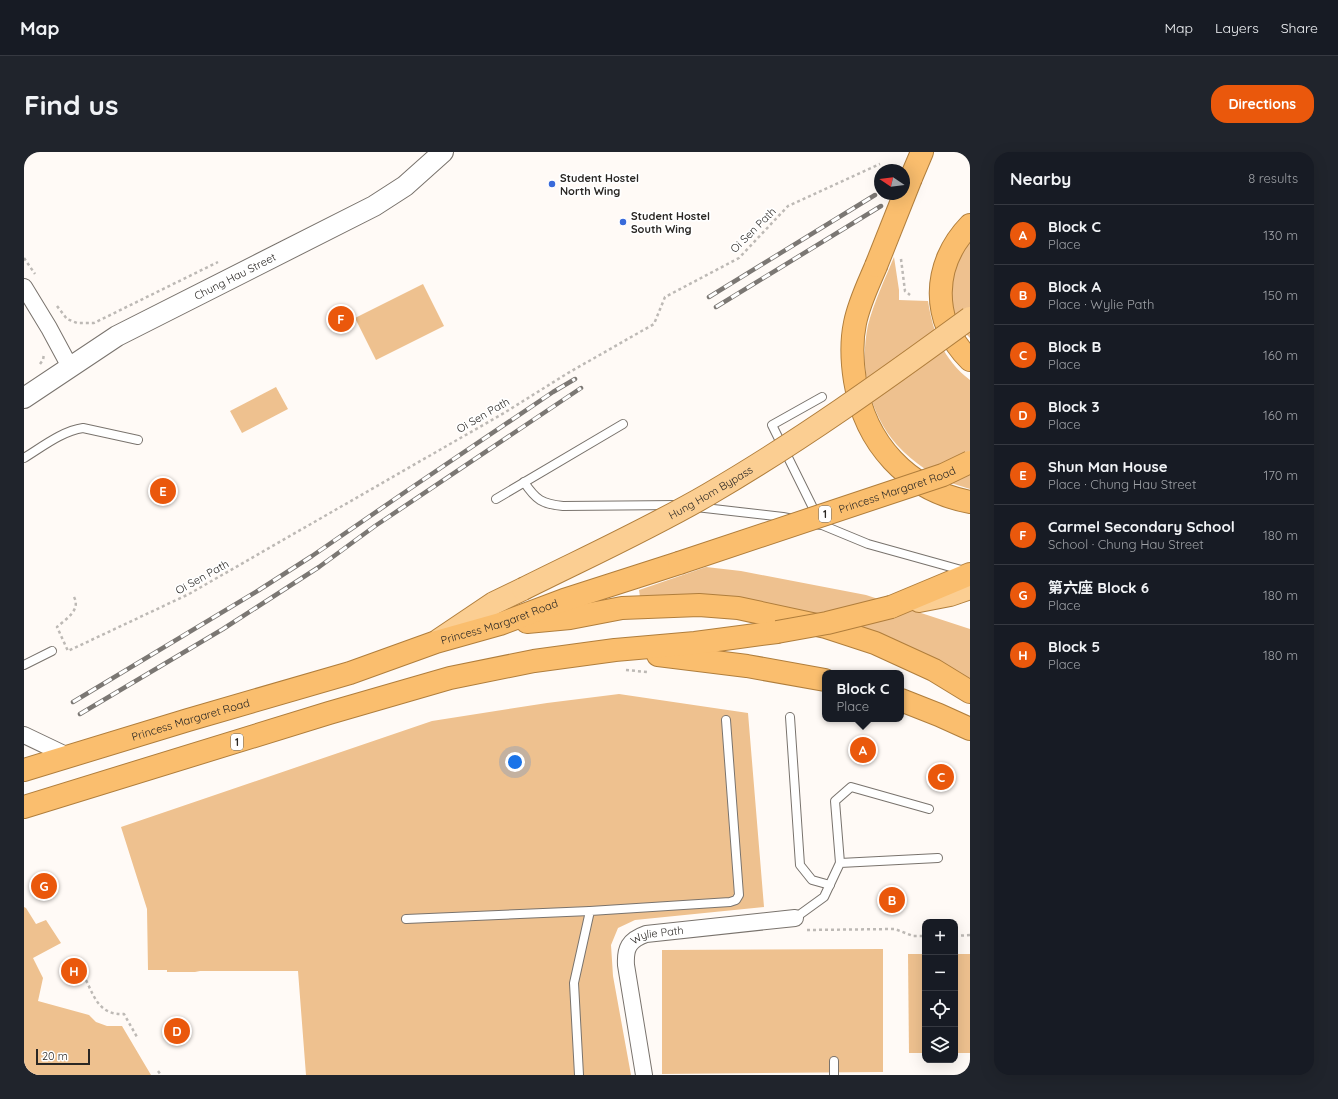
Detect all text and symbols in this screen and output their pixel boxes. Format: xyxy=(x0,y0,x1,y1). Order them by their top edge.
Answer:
text: Map xyxy=(20,16,59,40)
text: Map xyxy=(1164,19,1193,37)
text: Layers xyxy=(1215,19,1259,37)
text: Share xyxy=(1281,19,1318,37)
button: Directions xyxy=(1211,85,1314,123)
text: Find us xyxy=(24,87,118,122)
north arrow xyxy=(874,164,910,200)
text: Nearby xyxy=(1010,168,1071,189)
text: 8 results xyxy=(1248,170,1298,186)
place label: Student Hostel North Wing xyxy=(560,171,639,198)
marker: Student Hostel North Wing xyxy=(547,179,557,189)
street label: Oi Sen Path xyxy=(727,204,779,256)
place label: Student Hostel South Wing xyxy=(631,209,710,236)
marker: Student Hostel South Wing xyxy=(618,217,628,227)
text: Block C xyxy=(1048,217,1101,236)
text: A xyxy=(1019,227,1027,243)
text: 130 m xyxy=(1263,227,1298,243)
text: Place xyxy=(1048,236,1081,252)
street label: Chung Hau Street xyxy=(192,250,278,303)
text: Block A xyxy=(1048,277,1101,296)
text: B xyxy=(1019,287,1027,303)
text: 150 m xyxy=(1263,287,1298,303)
text: Place · Wylie Path xyxy=(1048,296,1154,312)
pin: F xyxy=(328,304,354,334)
text: Block B xyxy=(1048,337,1101,356)
text: C xyxy=(1019,347,1027,363)
text: 160 m xyxy=(1263,347,1298,363)
text: Place xyxy=(1048,356,1081,372)
street label: Oi Sen Path xyxy=(454,394,512,436)
text: Block 3 xyxy=(1048,397,1100,416)
text: D xyxy=(1018,407,1028,423)
text: 160 m xyxy=(1263,407,1298,423)
text: Place xyxy=(1048,416,1081,432)
text: Shun Man House xyxy=(1048,457,1168,476)
street label: Hung Hom Bypass xyxy=(666,462,755,522)
street label: Princess Margaret Road xyxy=(837,463,958,516)
text: E xyxy=(1019,467,1027,483)
text: 170 m xyxy=(1263,467,1298,483)
pin: E xyxy=(150,476,176,506)
text: Place · Chung Hau Street xyxy=(1048,476,1196,492)
road number: 1 xyxy=(819,506,831,522)
text: Carmel Secondary School xyxy=(1048,517,1235,536)
text: F xyxy=(1019,527,1027,543)
text: 180 m xyxy=(1263,527,1298,543)
text: School · Chung Hau Street xyxy=(1048,536,1204,552)
street label: Oi Sen Path xyxy=(173,557,231,597)
text: 第六座 Block 6 xyxy=(1048,578,1149,597)
text: G xyxy=(1018,587,1028,603)
text: 180 m xyxy=(1263,587,1298,603)
street label: Princess Margaret Road xyxy=(439,596,560,647)
text: Place xyxy=(1048,597,1081,613)
text: Block 5 xyxy=(1048,637,1100,656)
text: H xyxy=(1018,647,1028,663)
text: 180 m xyxy=(1263,647,1298,663)
text: Place xyxy=(1048,656,1081,672)
popup xyxy=(822,670,904,722)
text: Block C xyxy=(837,679,889,698)
street label: Princess Margaret Road xyxy=(130,696,251,744)
text: Place xyxy=(837,698,869,714)
road number: 1 xyxy=(231,734,243,750)
pin: A xyxy=(850,735,876,765)
your location xyxy=(505,752,525,772)
pin: C xyxy=(928,762,954,792)
pin: G xyxy=(31,871,57,901)
pin: B xyxy=(879,885,905,915)
map controls xyxy=(922,919,958,1063)
button: + xyxy=(922,919,958,955)
street label: Wylie Path xyxy=(628,923,684,947)
button: − xyxy=(922,955,958,991)
pin: H xyxy=(61,956,87,986)
button: locate xyxy=(922,991,958,1027)
pin: D xyxy=(164,1016,190,1046)
button: layers xyxy=(922,1027,958,1063)
scale bar xyxy=(36,1047,90,1066)
text: 20 m xyxy=(42,1049,68,1063)

